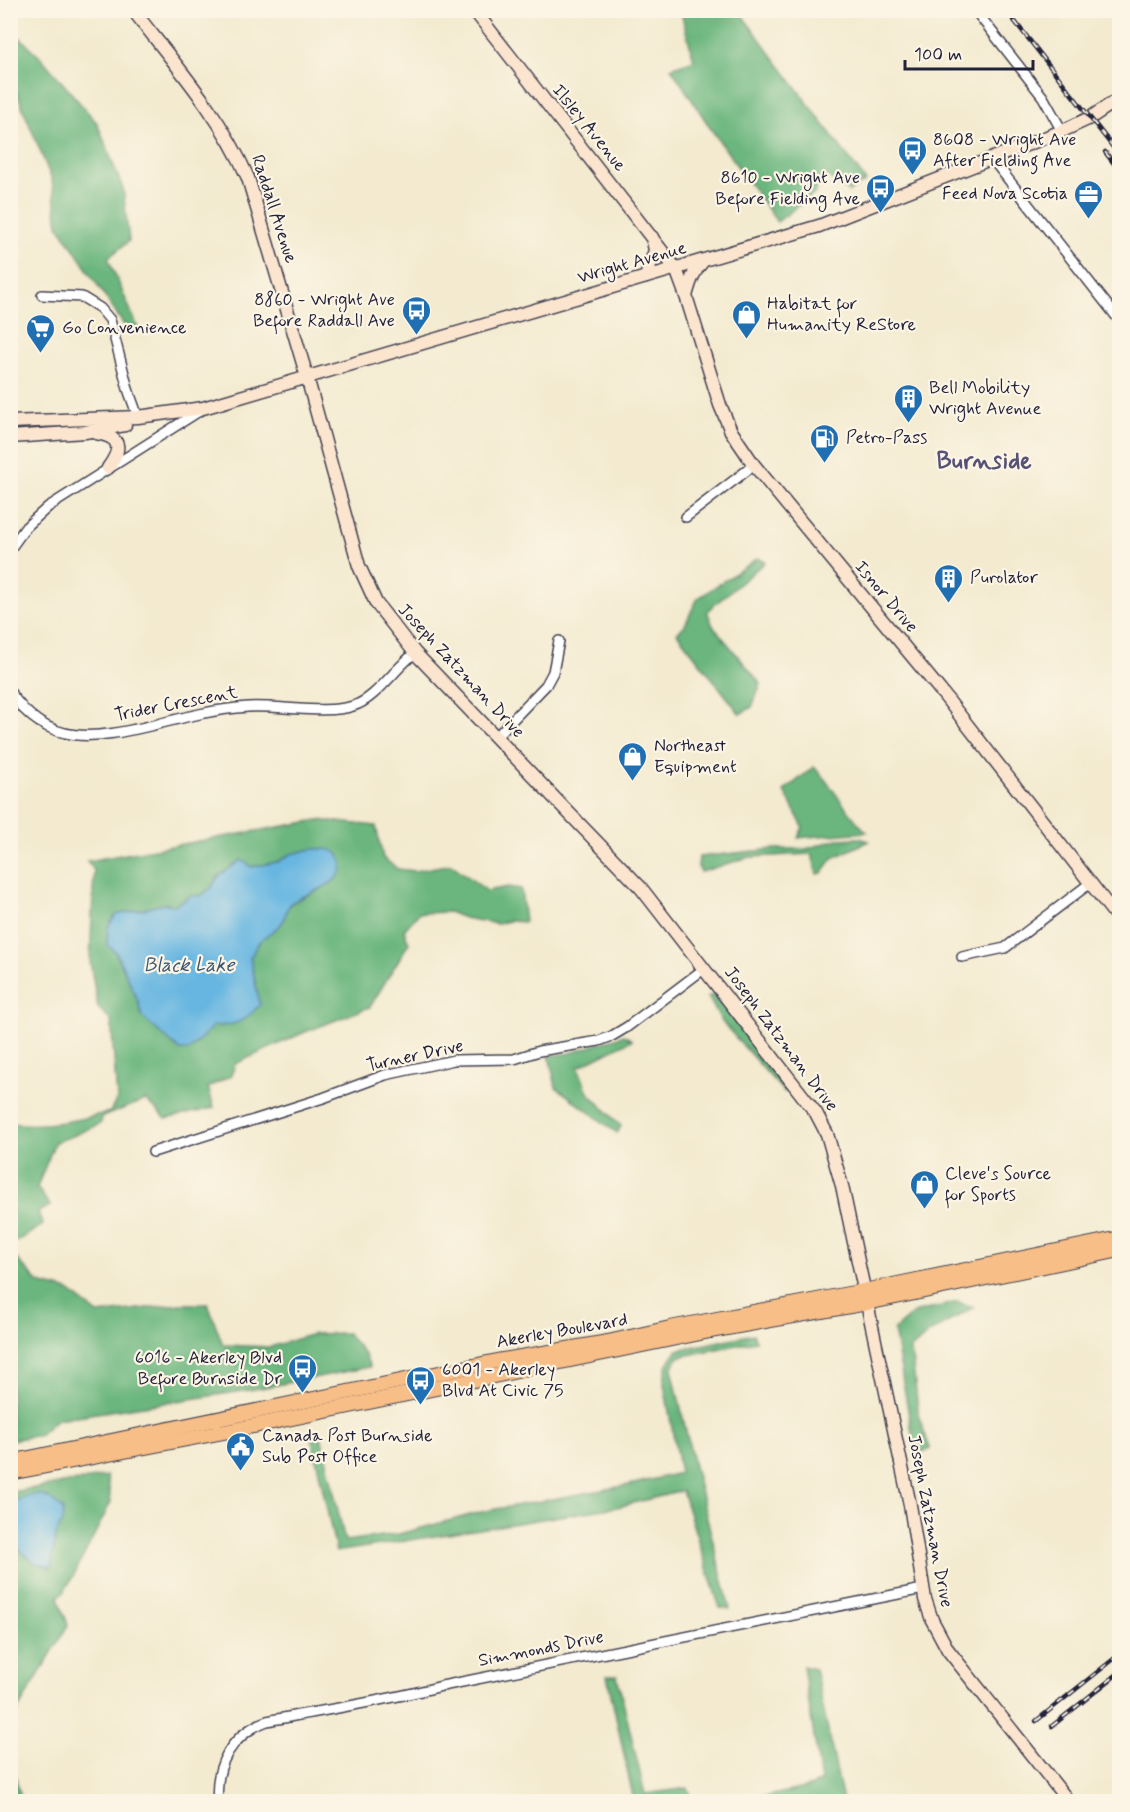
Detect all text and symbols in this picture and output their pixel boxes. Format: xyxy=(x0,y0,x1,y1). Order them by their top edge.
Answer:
scale bar xyxy=(905,33,1032,71)
text: 100 m xyxy=(914,43,962,67)
street label: Ilsley Avenue xyxy=(546,79,632,177)
place label: 8608 - Wright Ave After Fielding Ave xyxy=(933,128,1076,175)
bus stop icon: 8608 - Wright Ave After Fielding Ave xyxy=(896,134,928,176)
street label: Raddall Avenue xyxy=(245,152,303,266)
place label: 8610 - Wright Ave Before Fielding Ave xyxy=(715,166,860,213)
bus stop icon: 8610 - Wright Ave Before Fielding Ave xyxy=(865,172,897,214)
office icon: Feed Nova Scotia xyxy=(1073,178,1105,220)
place label: Feed Nova Scotia xyxy=(942,182,1068,206)
street label: Wright Avenue xyxy=(575,236,690,291)
place label: 8860 - Wright Ave Before Raddall Ave xyxy=(253,288,395,335)
place label: Habitat for Humanity ReStore xyxy=(767,292,916,337)
bus stop icon: 8860 - Wright Ave Before Raddall Ave xyxy=(400,294,432,336)
shop icon: Habitat for Humanity ReStore xyxy=(730,298,762,340)
supermarket icon: Go Convenience xyxy=(25,312,57,354)
place label: Go Convenience xyxy=(62,316,187,340)
place label: Bell Mobility Wright Avenue xyxy=(929,376,1041,422)
building icon: Bell Mobility Wright Avenue xyxy=(892,382,924,424)
fuel station icon: Petro-Pass xyxy=(809,422,841,464)
place label: Petro-Pass xyxy=(846,426,927,450)
district label: Burnside xyxy=(936,446,1032,477)
street label: Isnor Drive xyxy=(849,556,923,638)
building icon: Purolator xyxy=(933,562,965,604)
place label: Purolator xyxy=(970,566,1038,590)
street label: Joseph Zatzman Drive xyxy=(392,598,530,744)
street label: Trider Crescent xyxy=(113,680,240,728)
place label: Northeast Equipment xyxy=(654,734,737,779)
shop icon: Northeast Equipment xyxy=(617,740,649,782)
water label: Black Lake xyxy=(144,952,235,979)
street label: Joseph Zatzman Drive xyxy=(718,962,844,1116)
street label: Turner Drive xyxy=(364,1034,466,1078)
place label: Cleve's Source for Sports xyxy=(945,1162,1051,1209)
shop icon: Cleve's Source for Sports xyxy=(908,1168,940,1210)
street label: Akerley Boulevard xyxy=(494,1308,630,1354)
place label: 6016 - Akerley Blvd Before Burnside Dr xyxy=(135,1346,283,1393)
bus stop icon: 6016 - Akerley Blvd Before Burnside Dr xyxy=(287,1352,319,1394)
place label: 6001 - Akerley Blvd At Civic 75 xyxy=(442,1358,564,1403)
bus stop icon: 6001 - Akerley Blvd At Civic 75 xyxy=(405,1364,437,1406)
place label: Canada Post Burnside Sub Post Office xyxy=(262,1424,432,1469)
public building icon: Canada Post Burnside Sub Post Office xyxy=(225,1430,257,1472)
street label: Joseph Zatzman Drive xyxy=(901,1432,959,1610)
street label: Simmonds Drive xyxy=(476,1625,606,1673)

